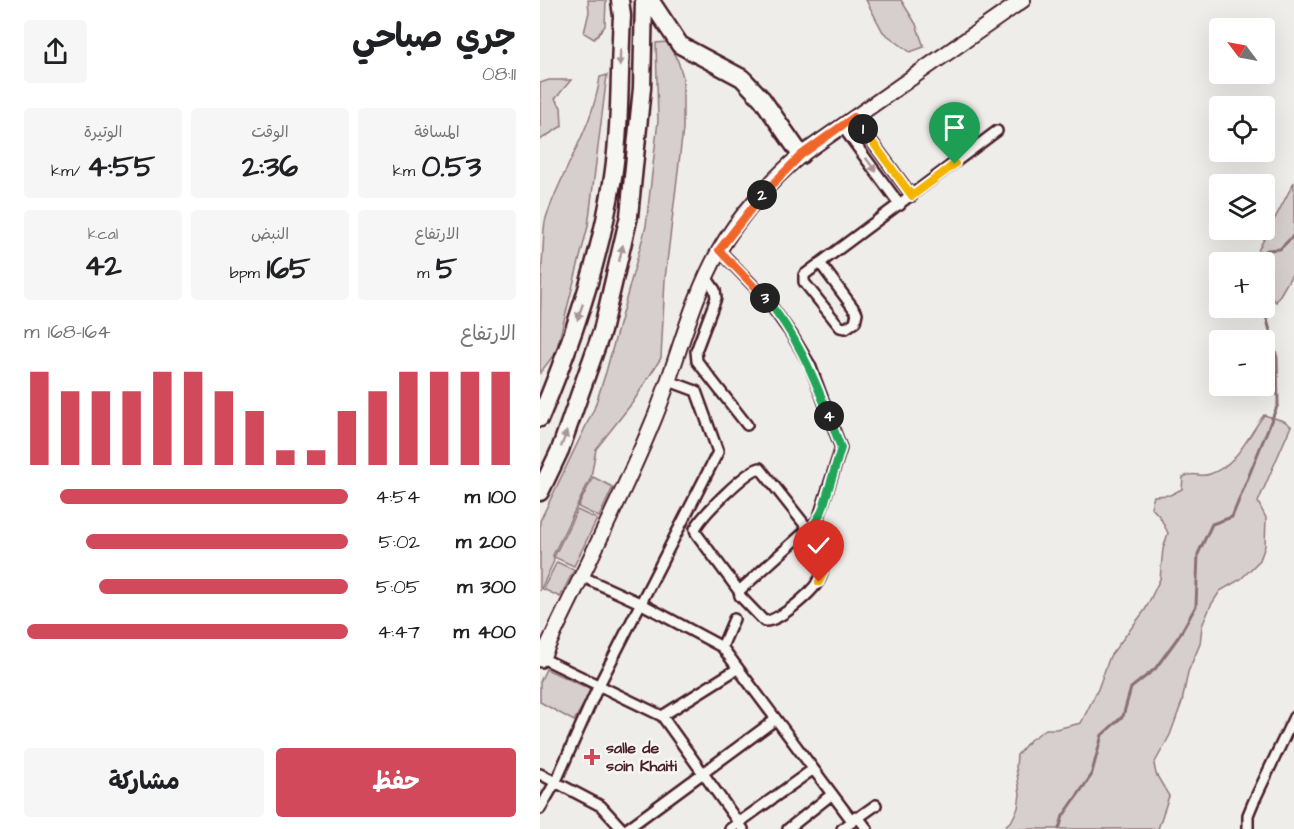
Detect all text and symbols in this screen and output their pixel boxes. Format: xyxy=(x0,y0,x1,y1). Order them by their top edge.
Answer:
text: جري صباحي xyxy=(352,14,516,60)
north arrow xyxy=(1209,18,1275,84)
map controls xyxy=(1209,18,1275,396)
button: share xyxy=(24,20,87,83)
one-way arrow xyxy=(615,49,624,68)
text: 08:11 xyxy=(482,60,516,88)
button: locate xyxy=(1209,96,1275,162)
pin xyxy=(929,102,980,164)
icon: arrive xyxy=(938,111,971,144)
pin: 1 xyxy=(848,114,878,144)
text: 1 xyxy=(862,118,864,140)
text: الوتيرة xyxy=(84,121,122,143)
text: الوقت xyxy=(251,121,289,143)
text: المسافة xyxy=(414,121,460,143)
text: 4:55 xyxy=(87,146,155,188)
text: 2:36 xyxy=(242,146,298,188)
text: 0.53 xyxy=(422,146,481,188)
one-way arrow xyxy=(865,157,877,173)
text: /km xyxy=(51,160,87,182)
text: km xyxy=(393,160,422,182)
button: layers xyxy=(1209,174,1275,240)
pin: 2 xyxy=(747,180,777,210)
text: 2 xyxy=(757,184,767,206)
text: kcal xyxy=(88,223,118,245)
text: النبض xyxy=(251,223,289,245)
text: الارتفاع xyxy=(415,223,459,245)
one-way arrow xyxy=(616,244,626,262)
text: 42 xyxy=(84,245,122,287)
text: 165 xyxy=(266,248,310,290)
text: 5 xyxy=(436,248,457,290)
button: + xyxy=(1209,252,1275,318)
text: bpm xyxy=(230,262,266,284)
text: m xyxy=(417,262,436,284)
pin: 3 xyxy=(750,283,780,313)
text: 3 xyxy=(761,287,769,309)
one-way arrow xyxy=(575,303,585,321)
text: 164–168 m xyxy=(24,318,111,346)
text: الارتفاع xyxy=(460,320,516,348)
button: − xyxy=(1209,330,1275,396)
pin: 4 xyxy=(814,401,844,431)
text: 4 xyxy=(824,405,834,427)
one-way arrow xyxy=(559,430,569,448)
text: 4:54 xyxy=(375,483,420,511)
text: 100 m xyxy=(465,483,516,511)
pin xyxy=(793,520,844,582)
text: 5:02 xyxy=(378,528,420,556)
text: 200 m xyxy=(456,528,516,556)
icon: check xyxy=(802,529,835,562)
text: 5:05 xyxy=(376,573,420,601)
text: 300 m xyxy=(457,573,516,601)
text: 4:47 xyxy=(377,618,420,646)
text: 400 m xyxy=(454,618,516,646)
place label: salle de soin Khaiti xyxy=(606,737,678,777)
button: مشاركة xyxy=(24,748,264,817)
button: حفظ xyxy=(276,748,516,817)
marker: salle de soin Khaiti xyxy=(583,748,601,766)

